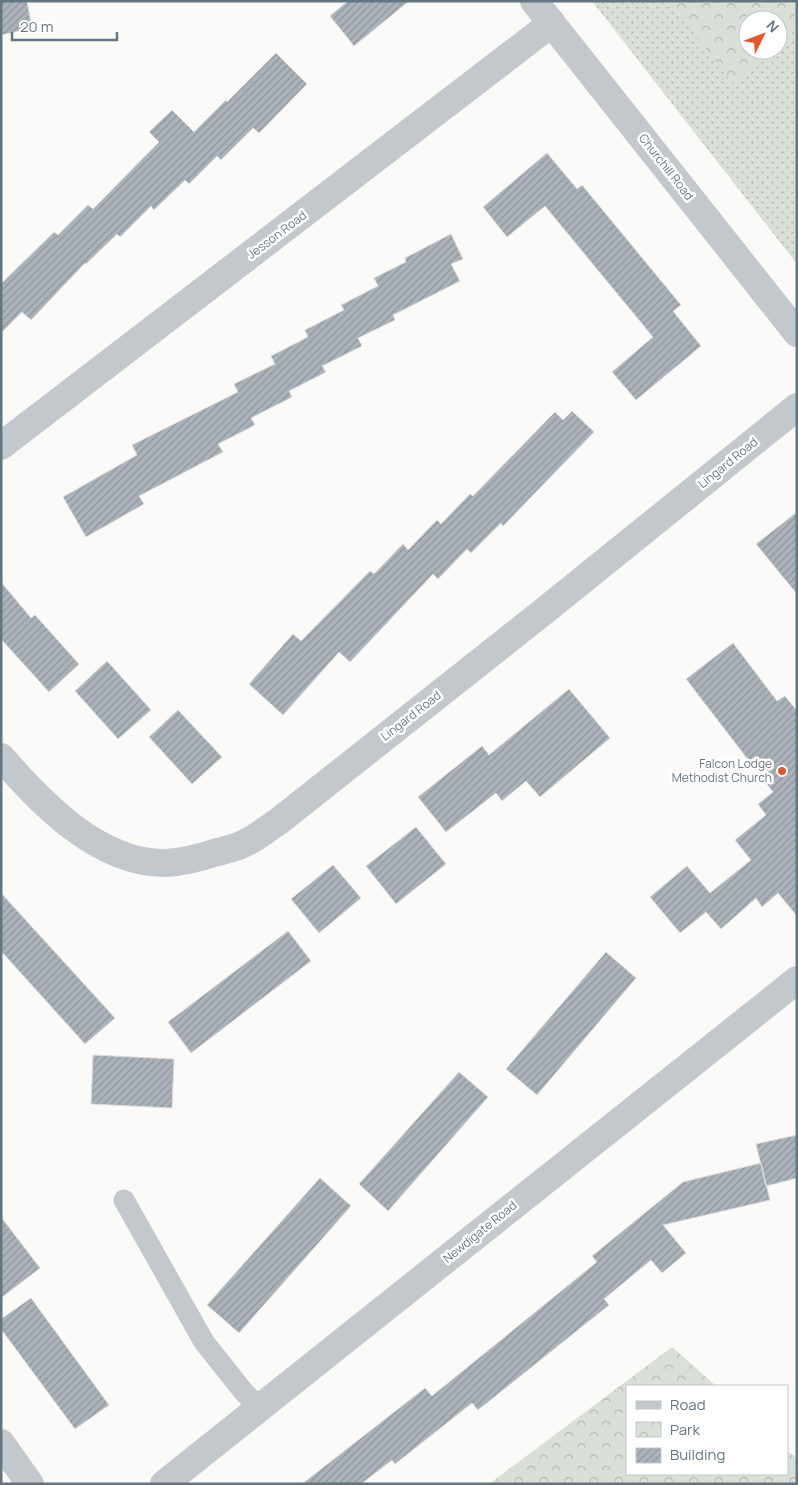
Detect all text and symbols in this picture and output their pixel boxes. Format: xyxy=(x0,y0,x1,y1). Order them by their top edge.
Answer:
scale bar xyxy=(12,10,118,42)
north arrow xyxy=(738,10,788,60)
text: 20 m xyxy=(20,16,53,37)
text: N xyxy=(763,16,783,36)
street label: Churchill Road xyxy=(635,130,698,203)
street label: Jesson Road xyxy=(244,207,310,263)
street label: Lingard Road xyxy=(694,433,761,492)
street label: Lingard Road xyxy=(377,687,444,744)
place label: Falcon Lodge Methodist Church xyxy=(672,755,772,786)
marker: Falcon Lodge Methodist Church xyxy=(776,765,788,777)
street label: Newdigate Road xyxy=(439,1197,520,1267)
legend xyxy=(626,1385,788,1475)
text: Road xyxy=(670,1394,706,1415)
text: Park xyxy=(670,1419,700,1440)
text: Building xyxy=(670,1444,725,1465)

